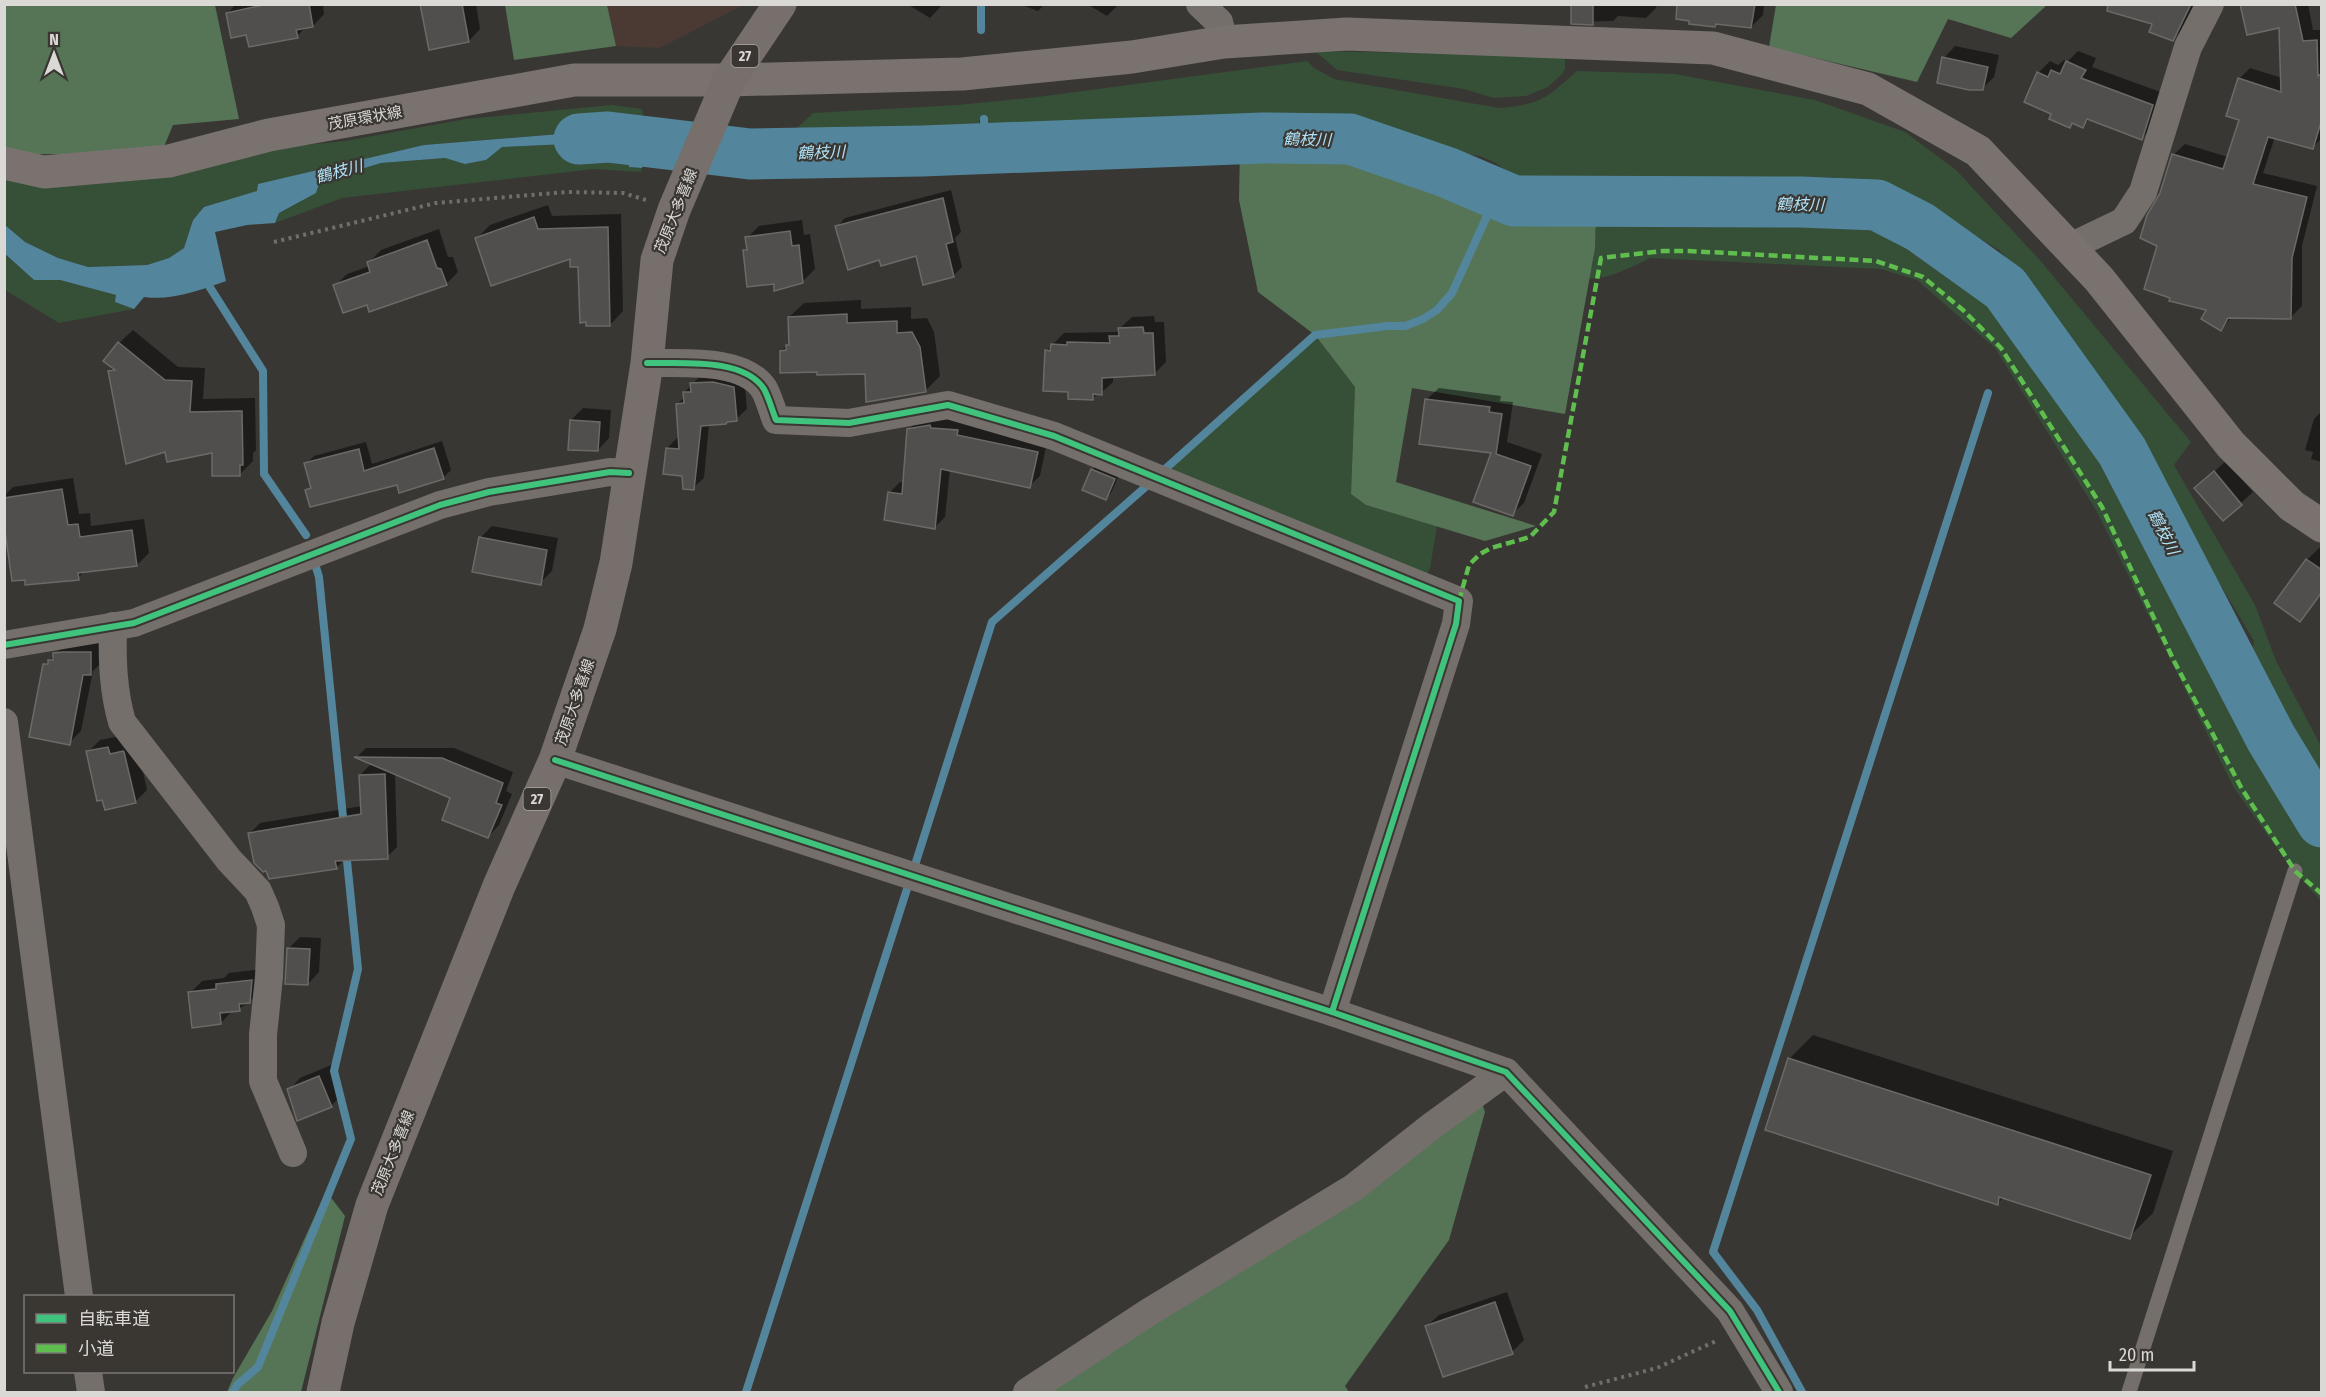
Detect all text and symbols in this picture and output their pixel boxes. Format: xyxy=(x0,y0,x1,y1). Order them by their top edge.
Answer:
north arrow xyxy=(24,24,84,84)
text: N xyxy=(49,30,59,49)
road number: 27 xyxy=(732,45,758,67)
street label: 茂原環状線 xyxy=(326,103,404,133)
water label: 鶴枝川 xyxy=(1283,130,1333,149)
water label: 鶴枝川 xyxy=(797,142,847,163)
water label: 鶴枝川 xyxy=(313,156,367,187)
street label: 茂原大多喜線 xyxy=(651,166,701,256)
water label: 鶴枝川 xyxy=(1776,195,1826,214)
water label: 鶴枝川 xyxy=(2144,507,2184,560)
street label: 茂原大多喜線 xyxy=(552,657,598,747)
road number: 27 xyxy=(524,788,550,810)
street label: 茂原大多喜線 xyxy=(368,1108,418,1198)
legend xyxy=(24,1295,234,1373)
text: 自転車道 xyxy=(78,1308,150,1330)
scale bar xyxy=(2110,1334,2194,1372)
text: 小道 xyxy=(78,1338,114,1360)
text: 20 m xyxy=(2119,1344,2154,1366)

